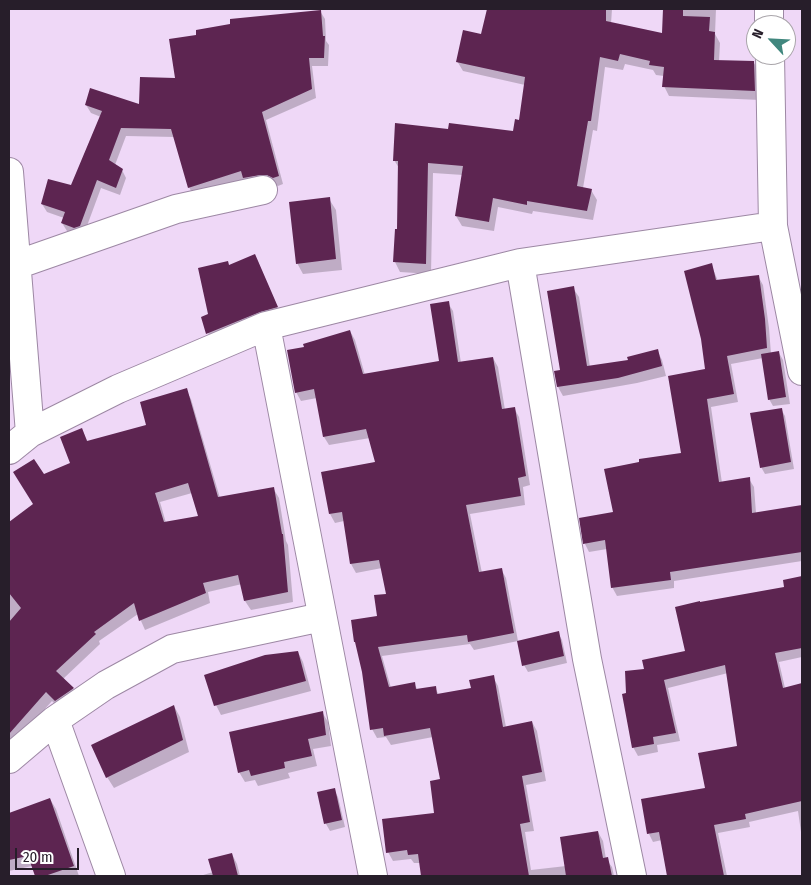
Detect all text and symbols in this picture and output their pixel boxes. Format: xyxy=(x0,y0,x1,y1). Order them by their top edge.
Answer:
north arrow xyxy=(746,15,796,65)
text: N xyxy=(748,26,767,41)
scale bar xyxy=(18,838,81,870)
text: 20 m xyxy=(23,848,53,866)

